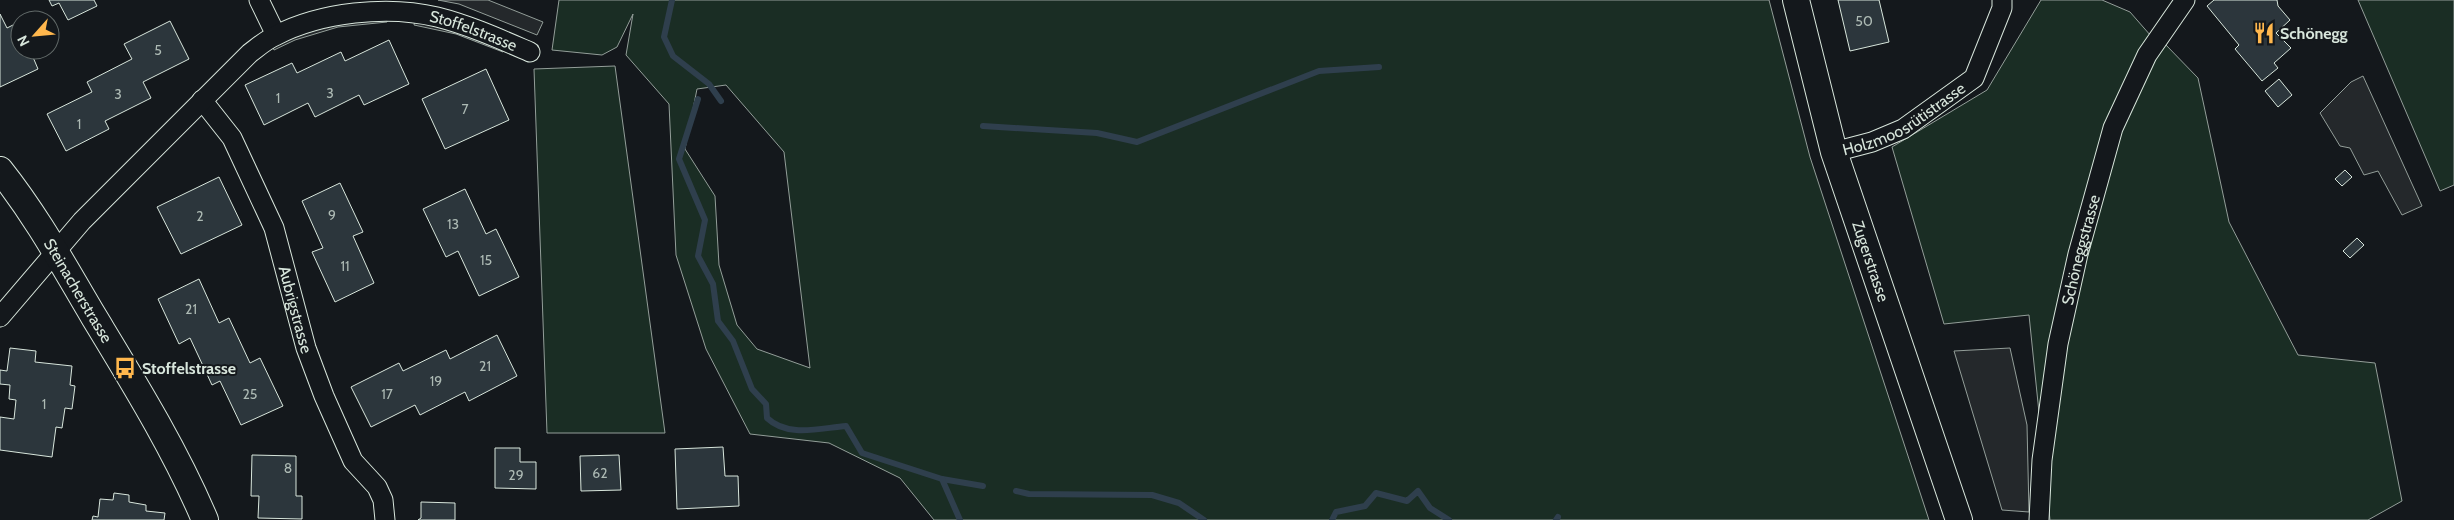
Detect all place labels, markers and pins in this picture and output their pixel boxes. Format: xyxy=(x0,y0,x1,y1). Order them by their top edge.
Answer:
restaurant icon: Schönegg xyxy=(2251,20,2277,46)
place label: Schönegg xyxy=(2280,24,2348,43)
bus stop icon: Stoffelstrasse xyxy=(112,355,138,381)
place label: Stoffelstrasse xyxy=(142,359,236,378)

